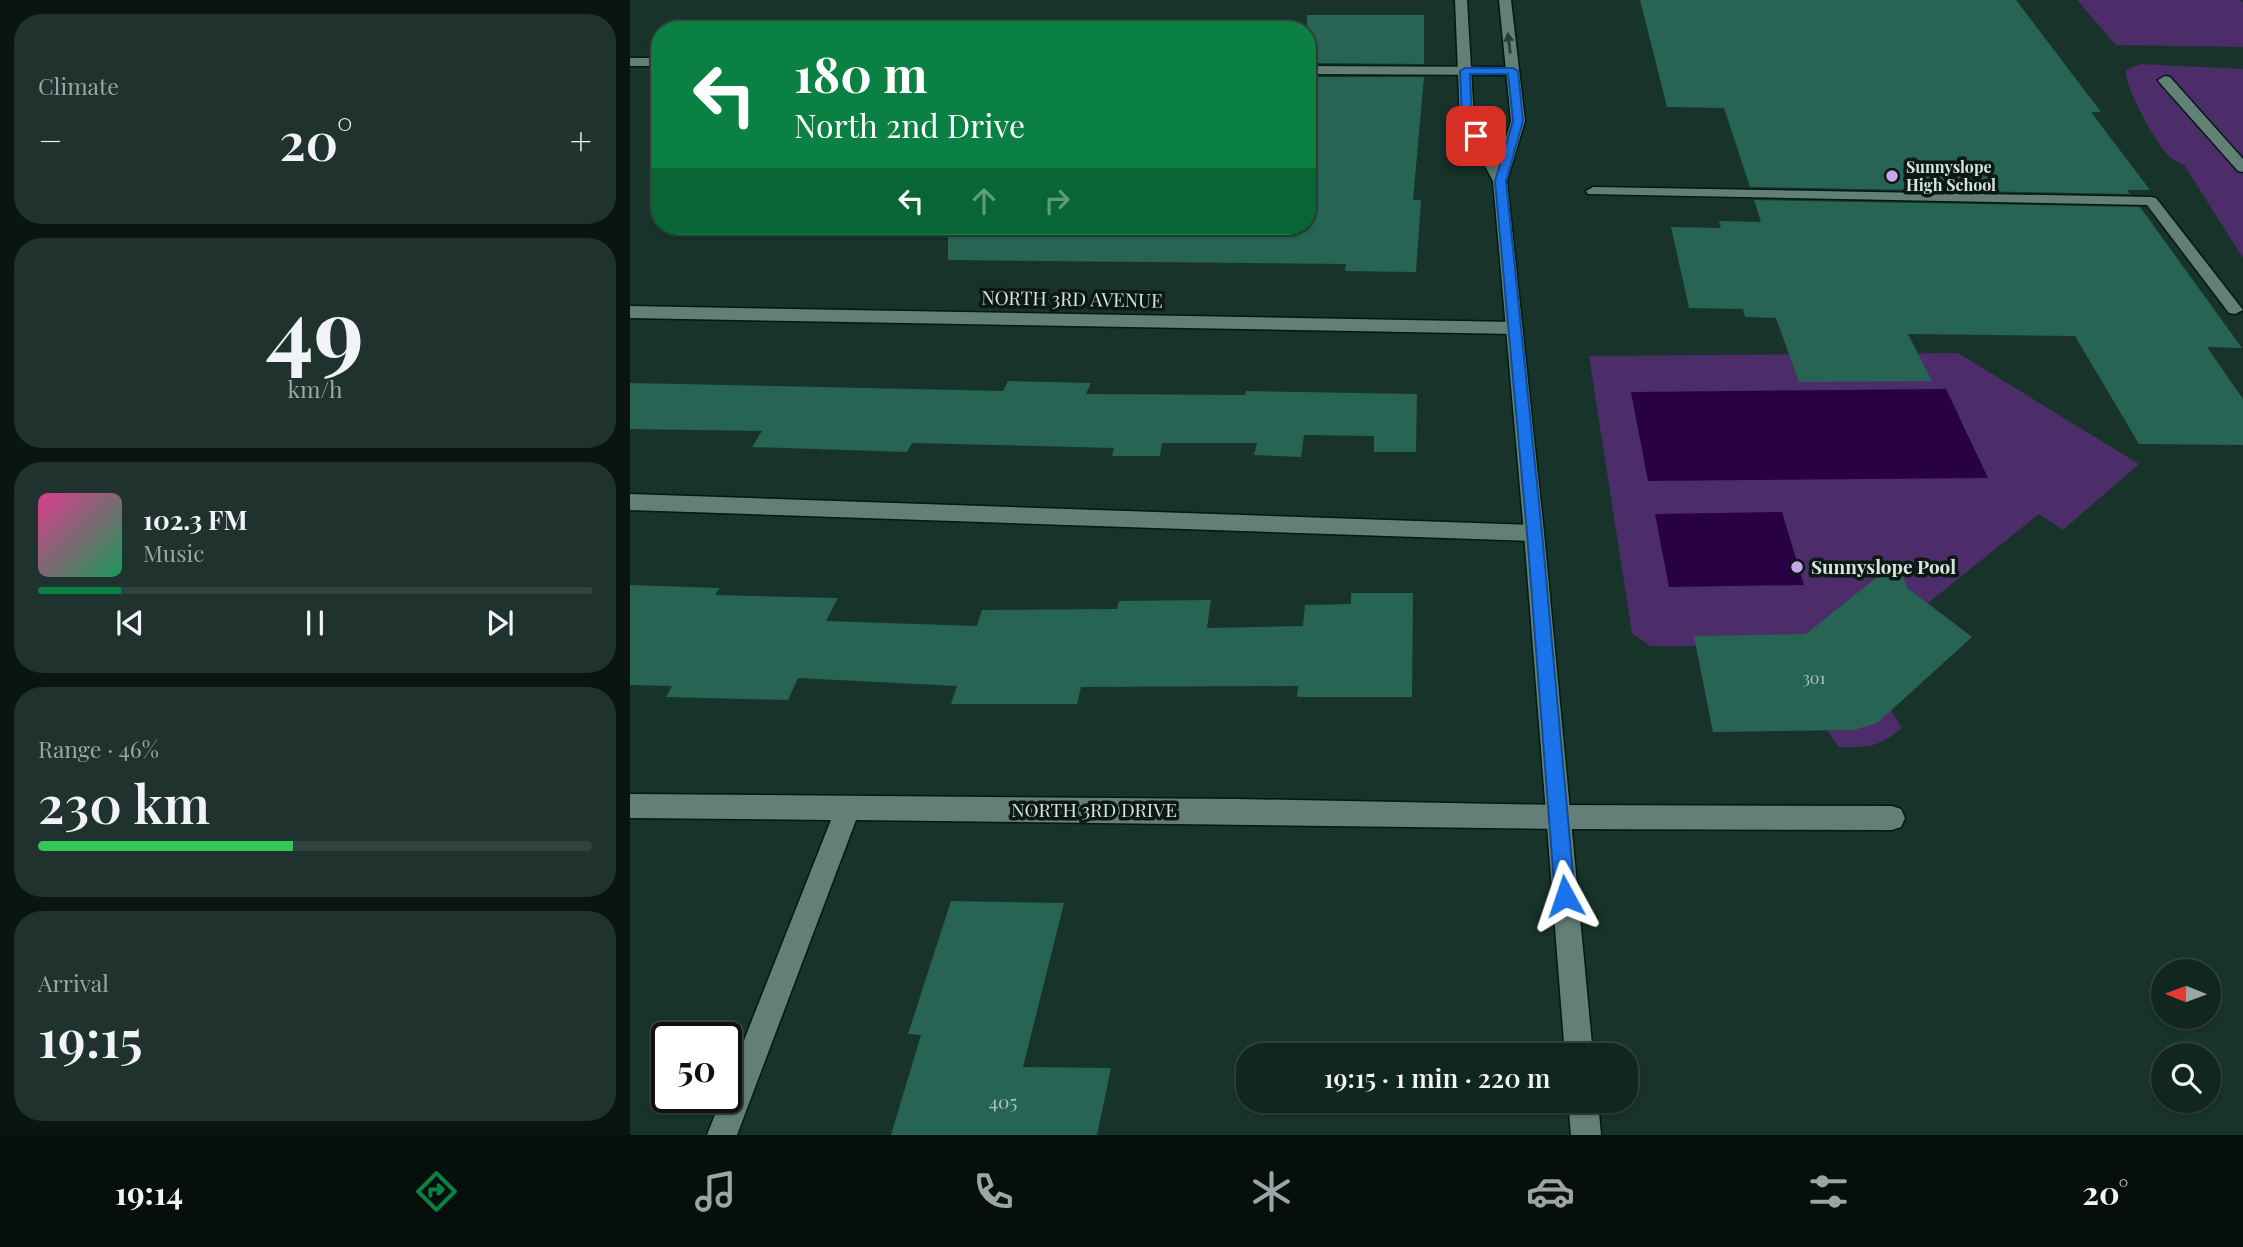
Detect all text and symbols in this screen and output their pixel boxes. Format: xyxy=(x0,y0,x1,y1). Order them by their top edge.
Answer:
one-way arrow xyxy=(1504,31,1515,53)
text: 180 m xyxy=(794,40,928,105)
icon: left xyxy=(679,49,770,140)
text: Climate xyxy=(38,70,119,101)
text: North 2nd Drive xyxy=(794,103,1025,146)
text: 20° xyxy=(279,105,353,174)
pin xyxy=(1446,106,1506,166)
text: − xyxy=(38,114,63,165)
text: + xyxy=(570,114,592,165)
icon: arrive xyxy=(1457,117,1495,155)
place label: Sunnyslope High School xyxy=(1906,156,1996,195)
marker: Sunnyslope High School xyxy=(1884,168,1900,184)
icon: left xyxy=(892,182,930,220)
icon: ahead xyxy=(965,182,1003,220)
icon: right xyxy=(1038,182,1076,220)
text: 49 xyxy=(266,267,364,388)
street label: NORTH 3RD AVENUE xyxy=(981,283,1163,313)
text: km/h xyxy=(287,373,343,404)
text: 102.3 FM xyxy=(143,502,248,537)
text: Music xyxy=(143,537,204,568)
place label: Sunnyslope Pool xyxy=(1811,553,1956,579)
marker: Sunnyslope Pool xyxy=(1789,559,1805,575)
icon: previous xyxy=(111,604,149,642)
icon: pause xyxy=(296,604,334,642)
icon: next xyxy=(481,604,519,642)
house number: 301 xyxy=(1803,667,1825,688)
text: Range · 46% xyxy=(38,733,159,764)
text: 230 km xyxy=(38,768,210,837)
street label: NORTH 3RD DRIVE xyxy=(1011,796,1177,822)
position arrow xyxy=(1528,859,1602,933)
north arrow xyxy=(2151,959,2221,1029)
map controls xyxy=(2151,959,2221,1113)
text: Arrival xyxy=(38,967,109,998)
text: 19:15 xyxy=(38,1002,143,1071)
speed limit sign: 50 xyxy=(651,1022,742,1113)
button: search xyxy=(2151,1043,2221,1113)
text: 19:15 · 1 min · 220 m xyxy=(1324,1060,1550,1095)
house number: 405 xyxy=(989,1088,1017,1114)
icon: directions xyxy=(412,1167,461,1216)
icon: music xyxy=(691,1167,740,1216)
icon: phone xyxy=(969,1167,1018,1216)
icon: climate xyxy=(1247,1167,1296,1216)
icon: car xyxy=(1526,1167,1575,1216)
icon: filters xyxy=(1804,1167,1853,1216)
text: 19:14 xyxy=(115,1170,183,1213)
text: 20° xyxy=(2082,1170,2128,1213)

